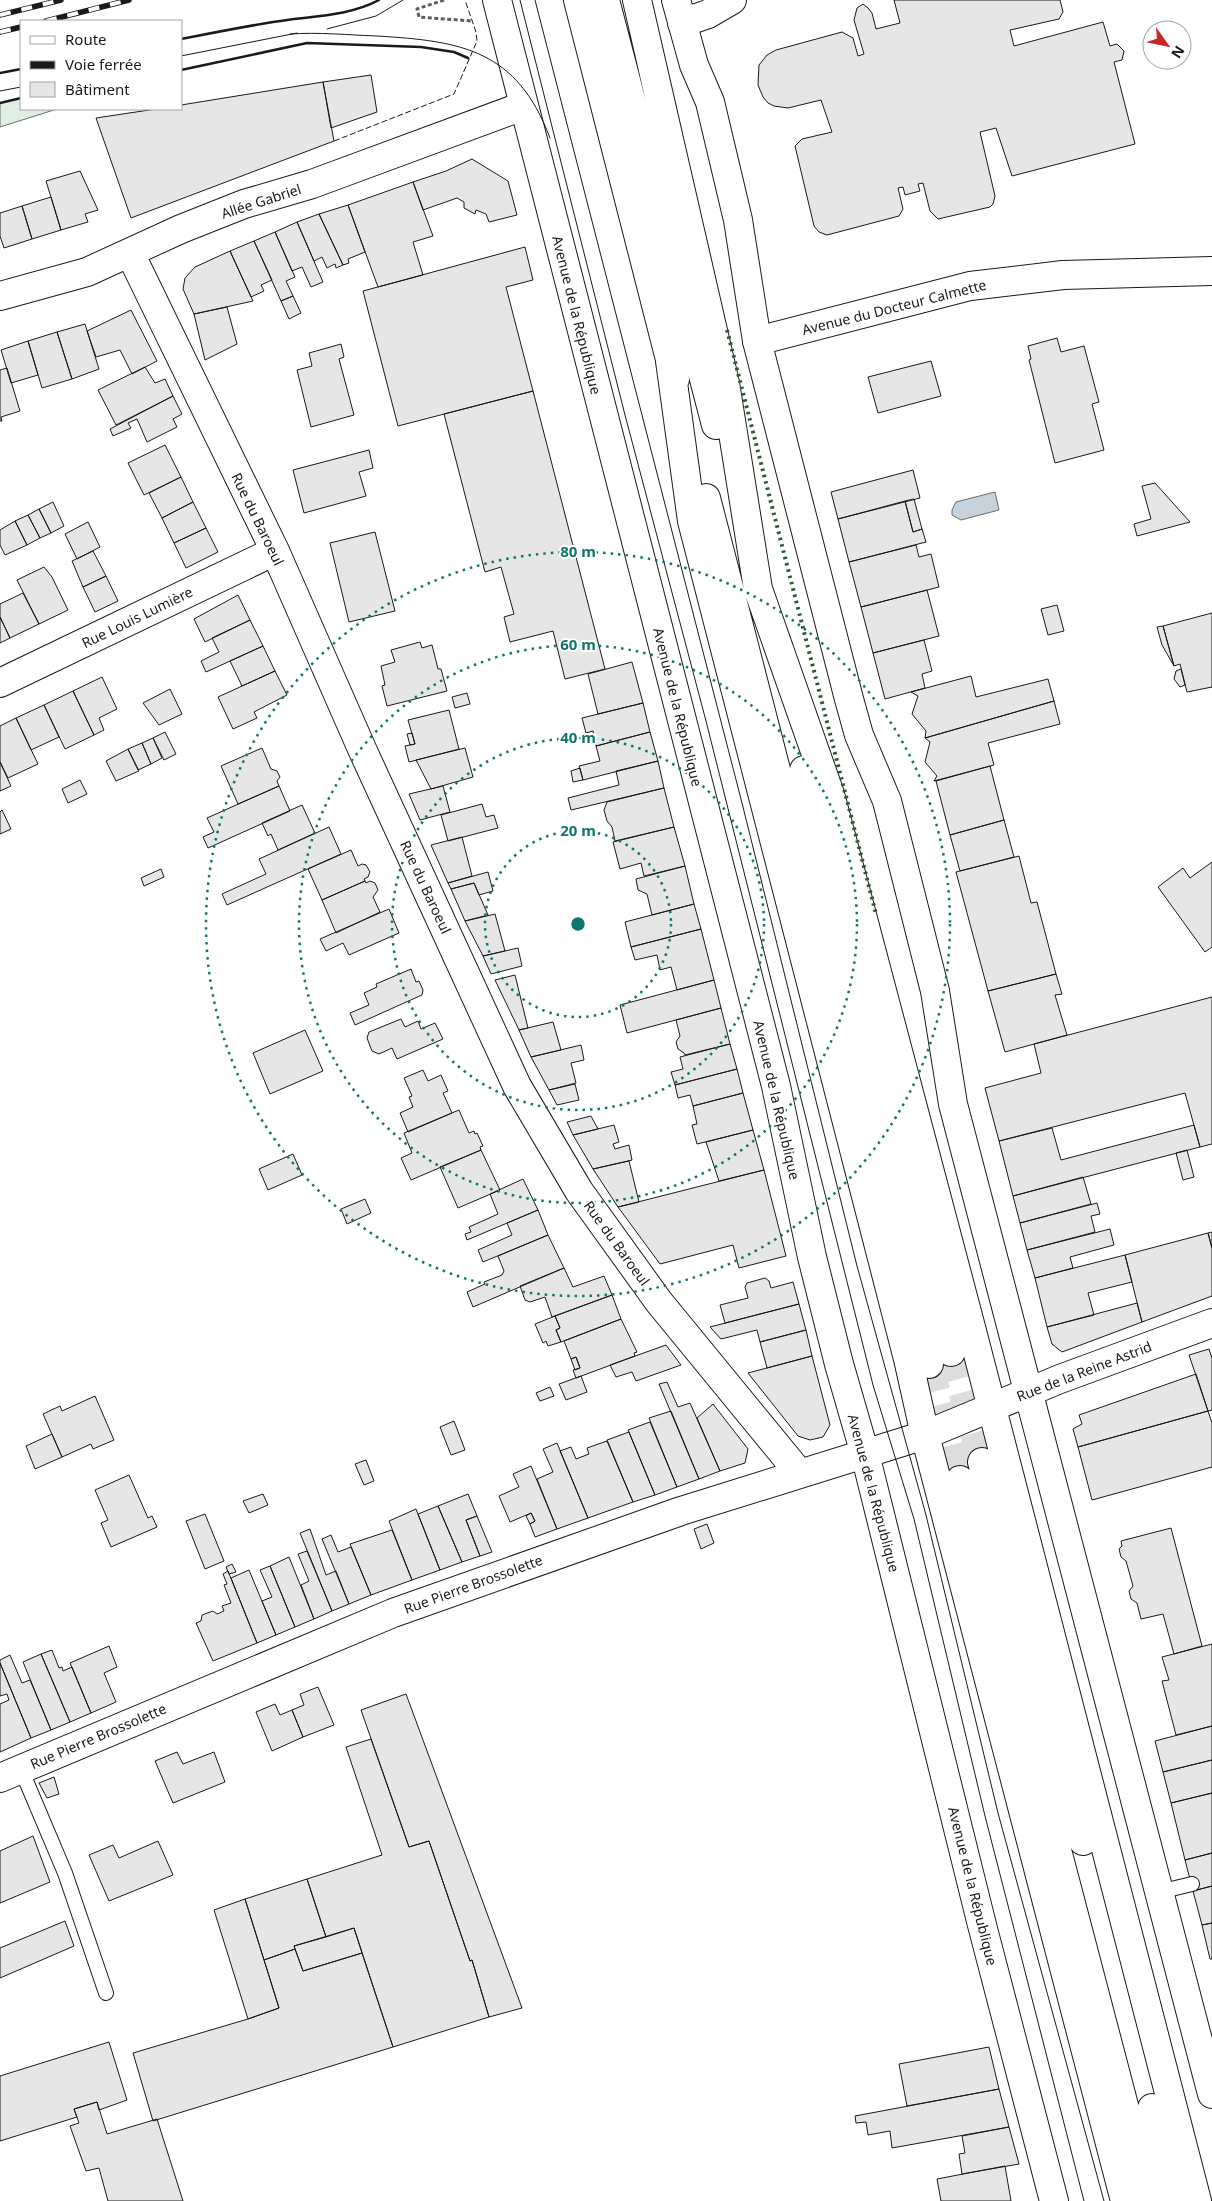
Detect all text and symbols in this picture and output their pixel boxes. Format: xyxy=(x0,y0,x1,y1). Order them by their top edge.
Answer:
legend xyxy=(20,20,182,110)
north arrow xyxy=(1142,20,1192,70)
text: Route xyxy=(65,29,107,49)
text: N xyxy=(1167,42,1189,62)
text: Voie ferrée xyxy=(65,54,142,74)
text: Bâtiment xyxy=(65,79,130,99)
street label: Allée Gabriel xyxy=(219,179,303,223)
street label: Avenue de la République xyxy=(548,234,606,396)
street label: Avenue du Docteur Calmette xyxy=(800,275,988,339)
street label: Rue du Baroeul xyxy=(227,469,289,569)
text: 80 m xyxy=(560,541,596,561)
street label: Rue Louis Lumière xyxy=(78,582,196,652)
street label: Avenue de la République xyxy=(649,626,707,788)
text: 60 m xyxy=(560,634,596,654)
text: 40 m xyxy=(560,727,596,747)
text: 20 m xyxy=(560,820,596,840)
street label: Rue du Baroeul xyxy=(396,837,456,937)
centre of rings xyxy=(569,915,587,933)
street label: Avenue de la République xyxy=(749,1018,805,1182)
street label: Rue du Baroeul xyxy=(580,1197,654,1289)
street label: Rue de la Reine Astrid xyxy=(1014,1336,1154,1406)
street label: Avenue de la République xyxy=(844,1412,904,1574)
street label: Rue Pierre Brossolette xyxy=(401,1550,545,1618)
street label: Rue Pierre Brossolette xyxy=(27,1699,169,1773)
street label: Avenue de la République xyxy=(944,1805,1002,1967)

